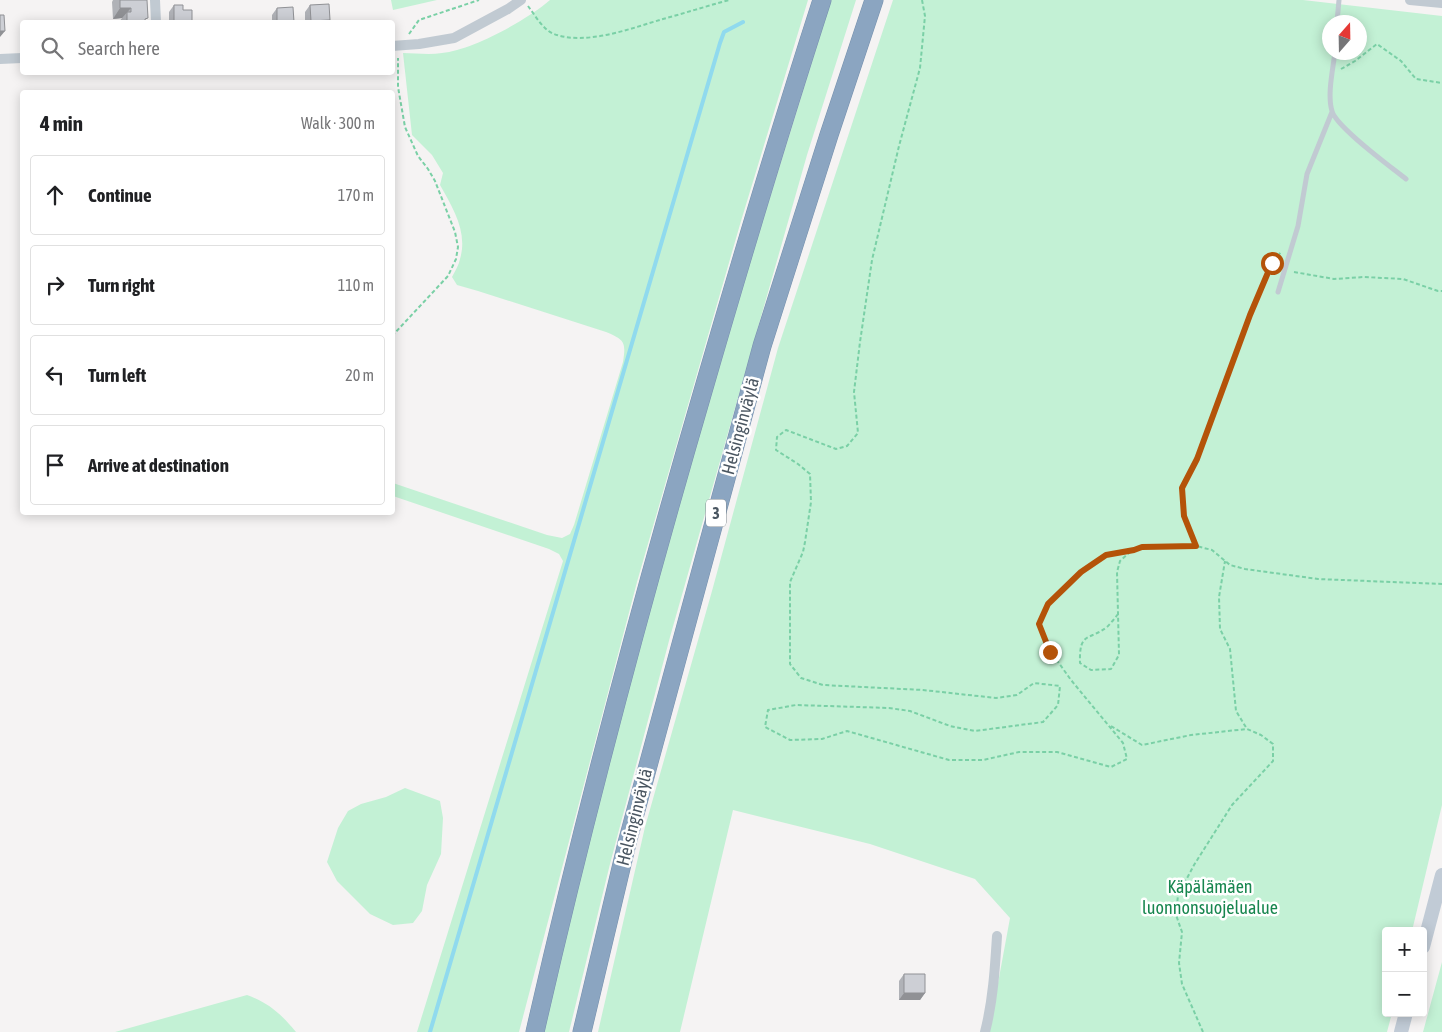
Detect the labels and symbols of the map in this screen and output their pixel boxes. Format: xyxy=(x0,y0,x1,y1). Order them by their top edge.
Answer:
north arrow xyxy=(1322,15,1367,60)
route start xyxy=(1261,252,1284,275)
street label: Helsinginväylä xyxy=(717,375,763,477)
road number: 3 xyxy=(706,499,726,526)
route end xyxy=(1039,641,1062,664)
street label: Helsinginväylä xyxy=(612,766,656,868)
park label: Käpälämäen luonnonsuojelualue xyxy=(1142,876,1278,918)

